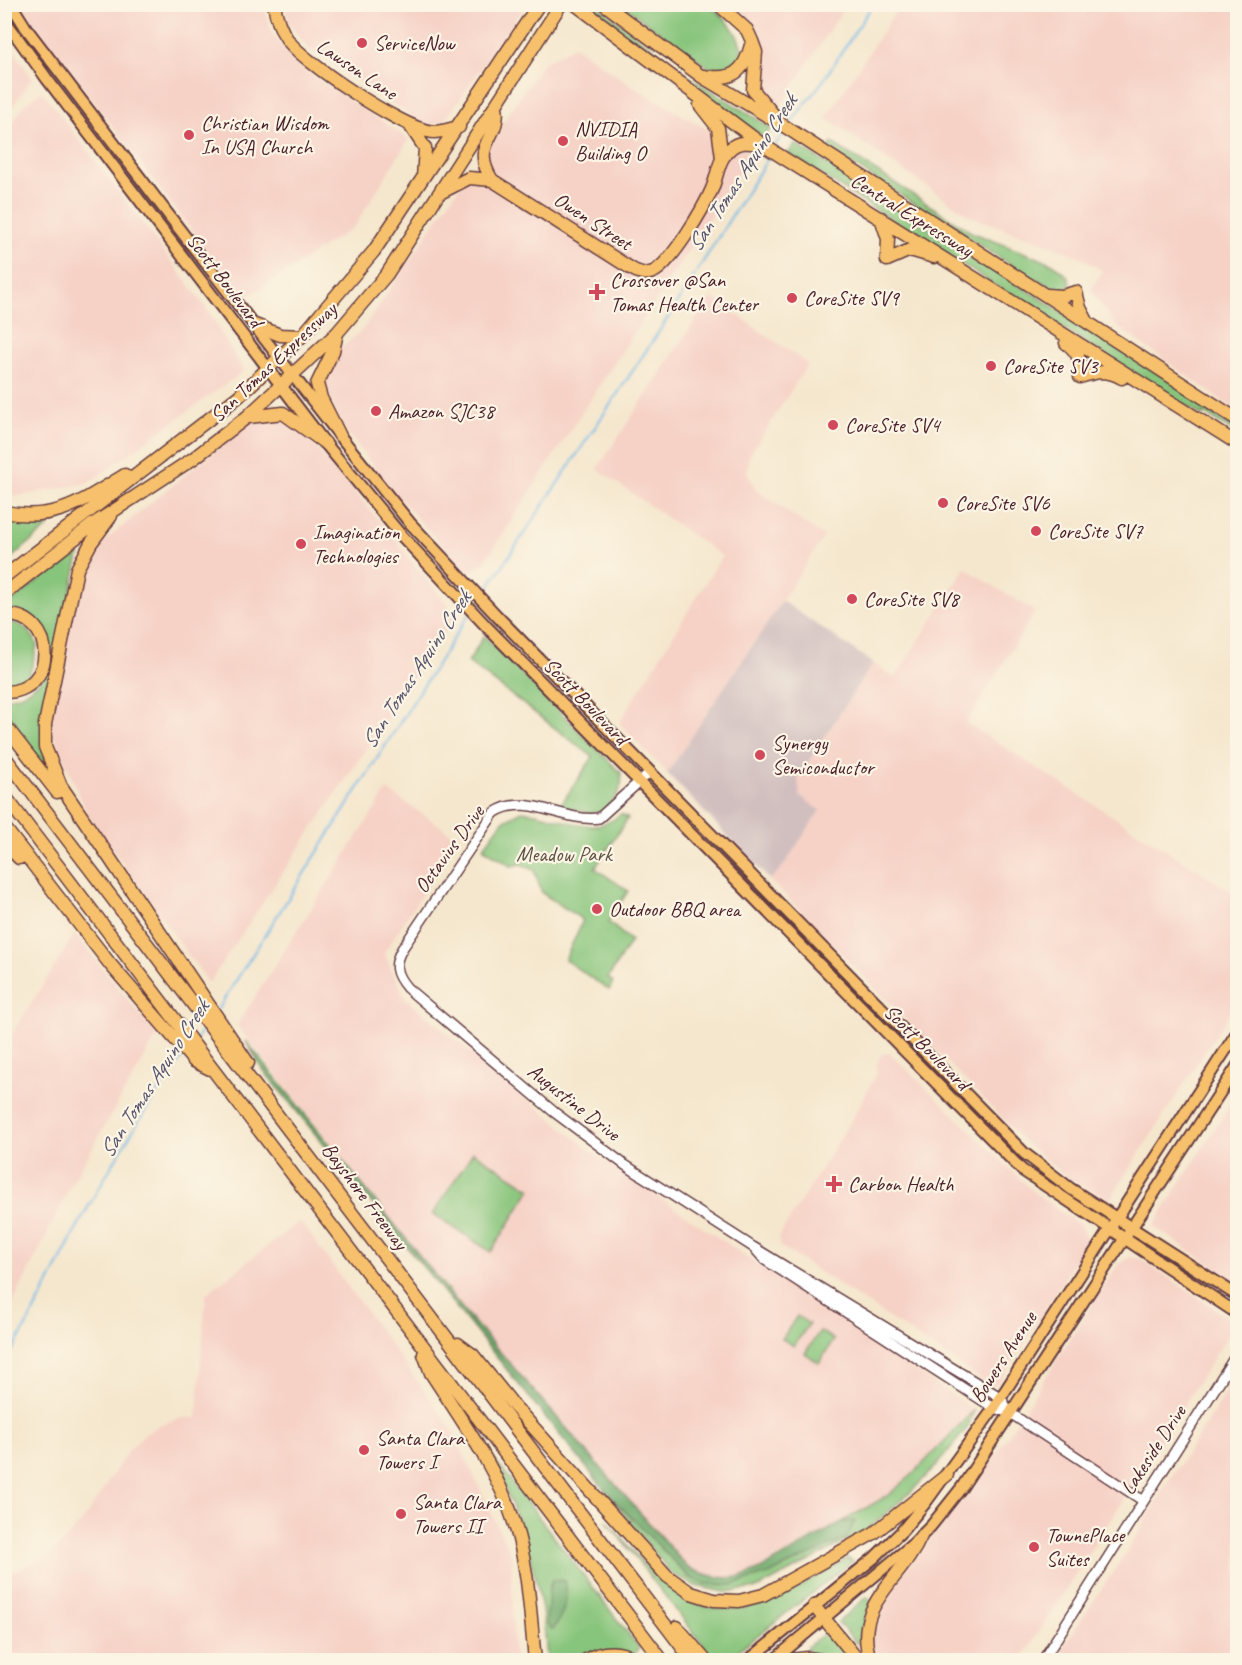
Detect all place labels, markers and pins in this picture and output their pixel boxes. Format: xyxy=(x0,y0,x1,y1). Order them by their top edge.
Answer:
place label: ServiceNow xyxy=(374,30,456,56)
marker: ServiceNow xyxy=(355,36,369,50)
place label: Christian Wisdom In USA Church xyxy=(201,110,330,160)
place label: NVIDIA Building O xyxy=(575,116,648,166)
marker: Christian Wisdom In USA Church xyxy=(182,128,196,142)
marker: NVIDIA Building O xyxy=(556,134,570,148)
place label: Crossover @San Tomas Health Center xyxy=(610,267,759,317)
marker: Crossover @San Tomas Health Center xyxy=(588,283,606,301)
place label: CoreSite SV9 xyxy=(804,285,900,311)
marker: CoreSite SV9 xyxy=(785,291,799,305)
place label: CoreSite SV3 xyxy=(1003,353,1099,379)
marker: CoreSite SV3 xyxy=(984,359,998,373)
place label: Amazon SJC38 xyxy=(388,398,497,424)
marker: Amazon SJC38 xyxy=(369,404,383,418)
place label: CoreSite SV4 xyxy=(845,412,942,438)
marker: CoreSite SV4 xyxy=(826,418,840,432)
place label: CoreSite SV6 xyxy=(955,490,1050,516)
marker: CoreSite SV6 xyxy=(936,496,950,510)
place label: CoreSite SV7 xyxy=(1048,518,1144,544)
place label: Imagination Technologies xyxy=(313,519,400,569)
marker: CoreSite SV7 xyxy=(1029,524,1043,538)
marker: Imagination Technologies xyxy=(294,537,308,551)
place label: CoreSite SV8 xyxy=(864,586,961,612)
marker: CoreSite SV8 xyxy=(845,592,859,606)
place label: Synergy Semiconductor xyxy=(772,730,876,780)
marker: Synergy Semiconductor xyxy=(753,748,767,762)
place label: Outdoor BBQ area xyxy=(609,896,742,922)
marker: Outdoor BBQ area xyxy=(590,902,604,916)
place label: Carbon Health xyxy=(848,1171,954,1197)
marker: Carbon Health xyxy=(825,1175,843,1193)
place label: Santa Clara Towers I xyxy=(376,1425,466,1475)
marker: Santa Clara Towers I xyxy=(357,1443,371,1457)
place label: Santa Clara Towers II xyxy=(413,1489,503,1539)
marker: Santa Clara Towers II xyxy=(394,1507,408,1521)
place label: TownePlace Suites xyxy=(1046,1522,1127,1572)
marker: TownePlace Suites xyxy=(1027,1540,1041,1554)

